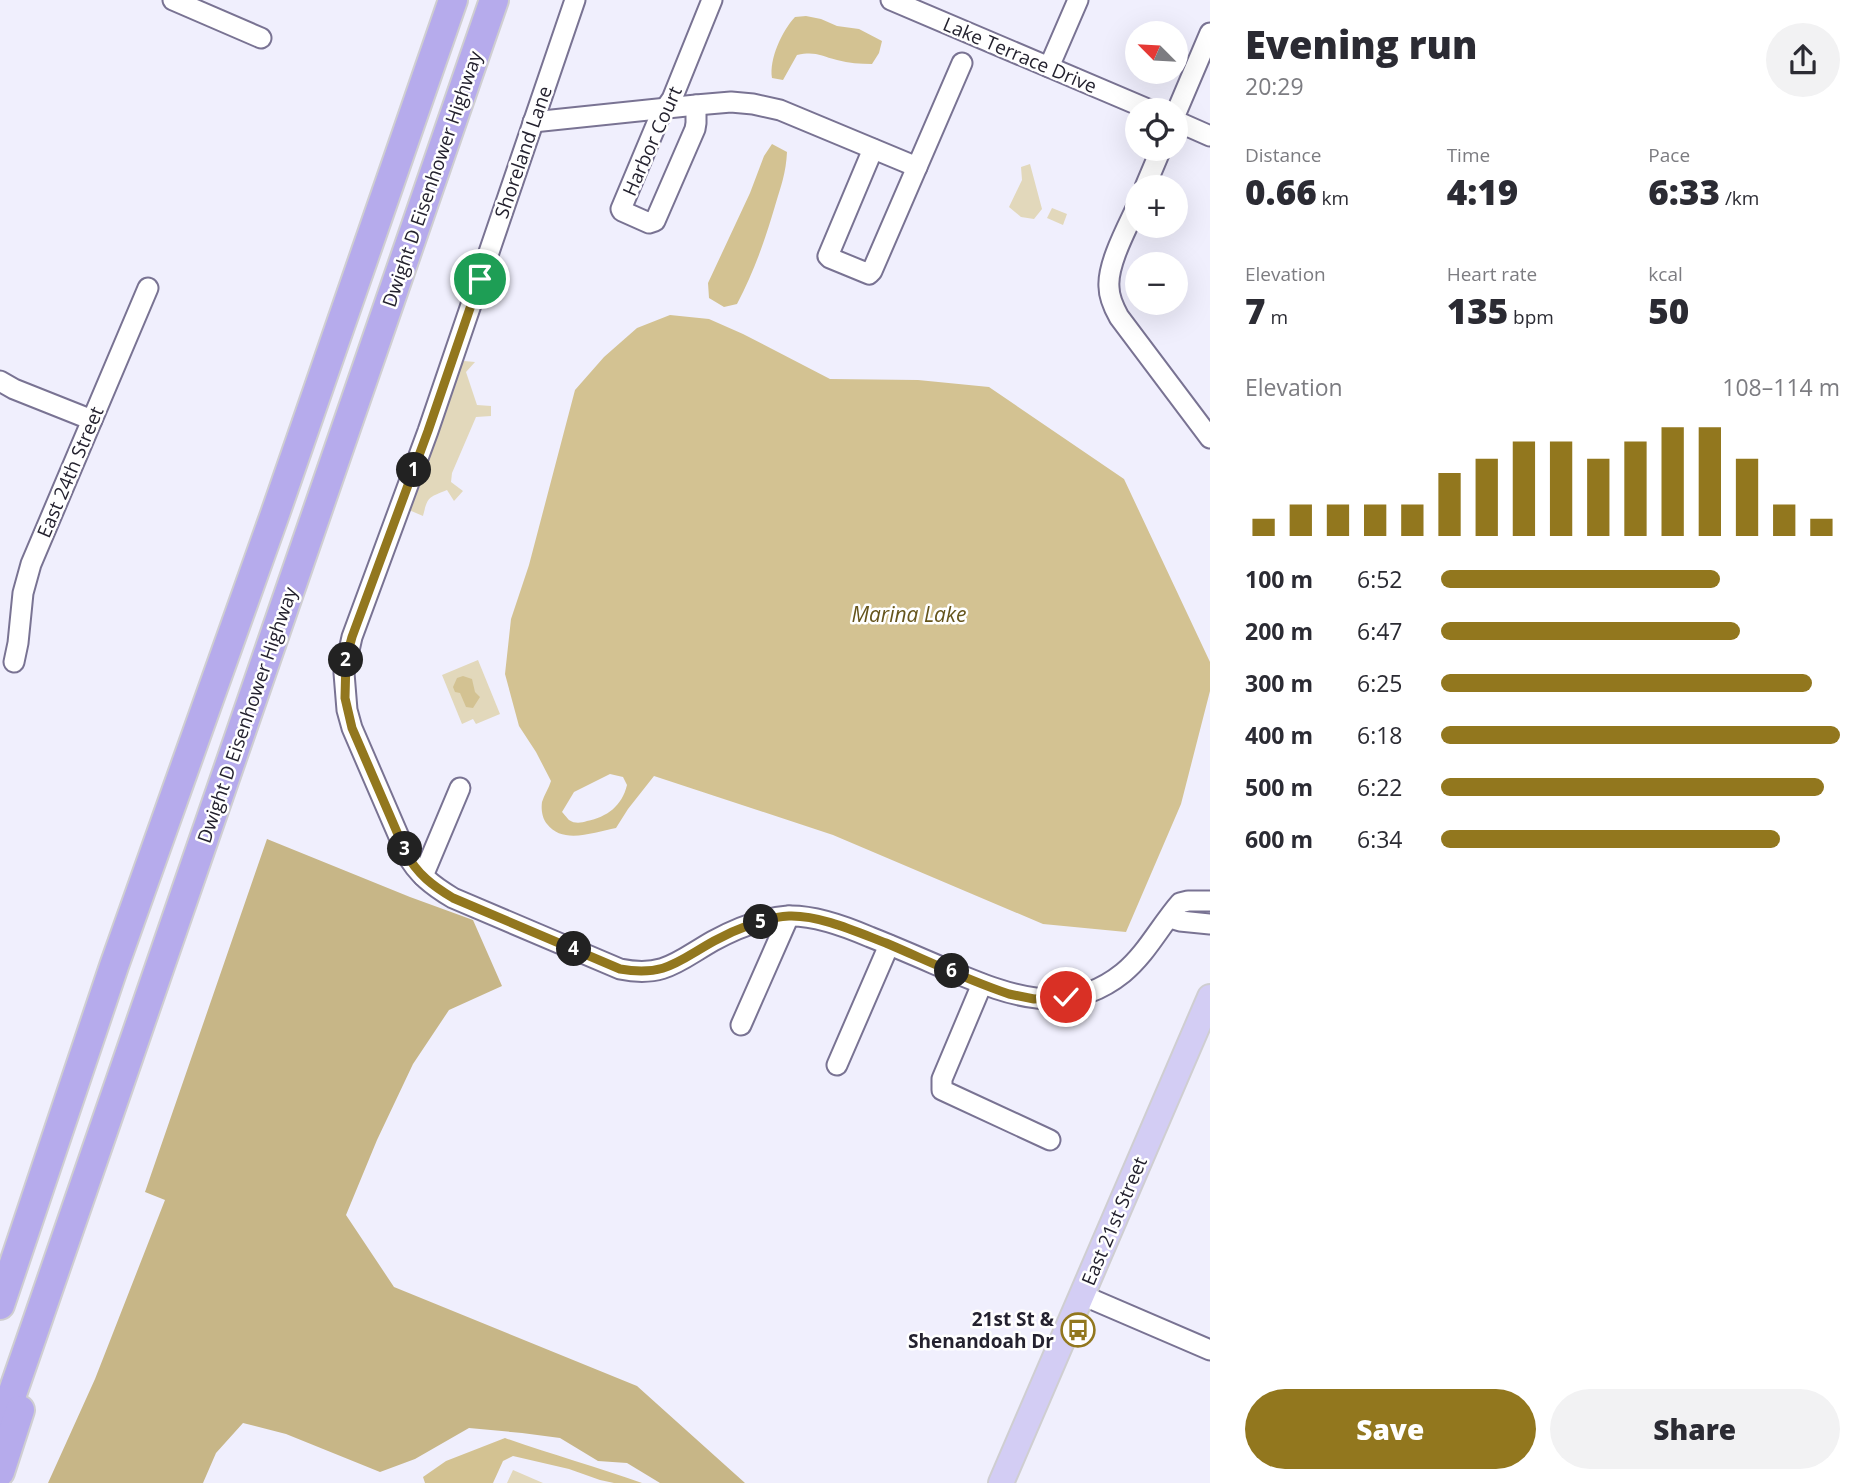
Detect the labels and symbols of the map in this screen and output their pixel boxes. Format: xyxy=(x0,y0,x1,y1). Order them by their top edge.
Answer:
street label: Lake Terrace Drive xyxy=(939,11,1101,99)
north arrow xyxy=(1125,21,1188,84)
street label: Dwight D Eisenhower Highway xyxy=(376,47,488,310)
street label: Shoreland Lane xyxy=(488,82,558,222)
street label: Harbor Court xyxy=(616,82,688,200)
pin xyxy=(450,249,510,309)
street label: East 24th Street xyxy=(31,402,109,542)
pin: 1 xyxy=(396,452,432,488)
street label: Dwight D Eisenhower Highway xyxy=(191,583,303,846)
water label: Marina Lake xyxy=(851,600,967,628)
pin: 2 xyxy=(328,642,364,678)
pin: 3 xyxy=(388,832,422,866)
pin: 5 xyxy=(744,904,778,940)
pin: 4 xyxy=(556,932,592,967)
pin: 6 xyxy=(934,954,970,988)
pin xyxy=(1036,967,1096,1027)
street label: East 21st Street xyxy=(1075,1152,1153,1289)
place label: 21st St & Shenandoah Dr xyxy=(908,1306,1055,1354)
bus stop icon: 21st St & Shenandoah Dr xyxy=(1059,1311,1097,1349)

